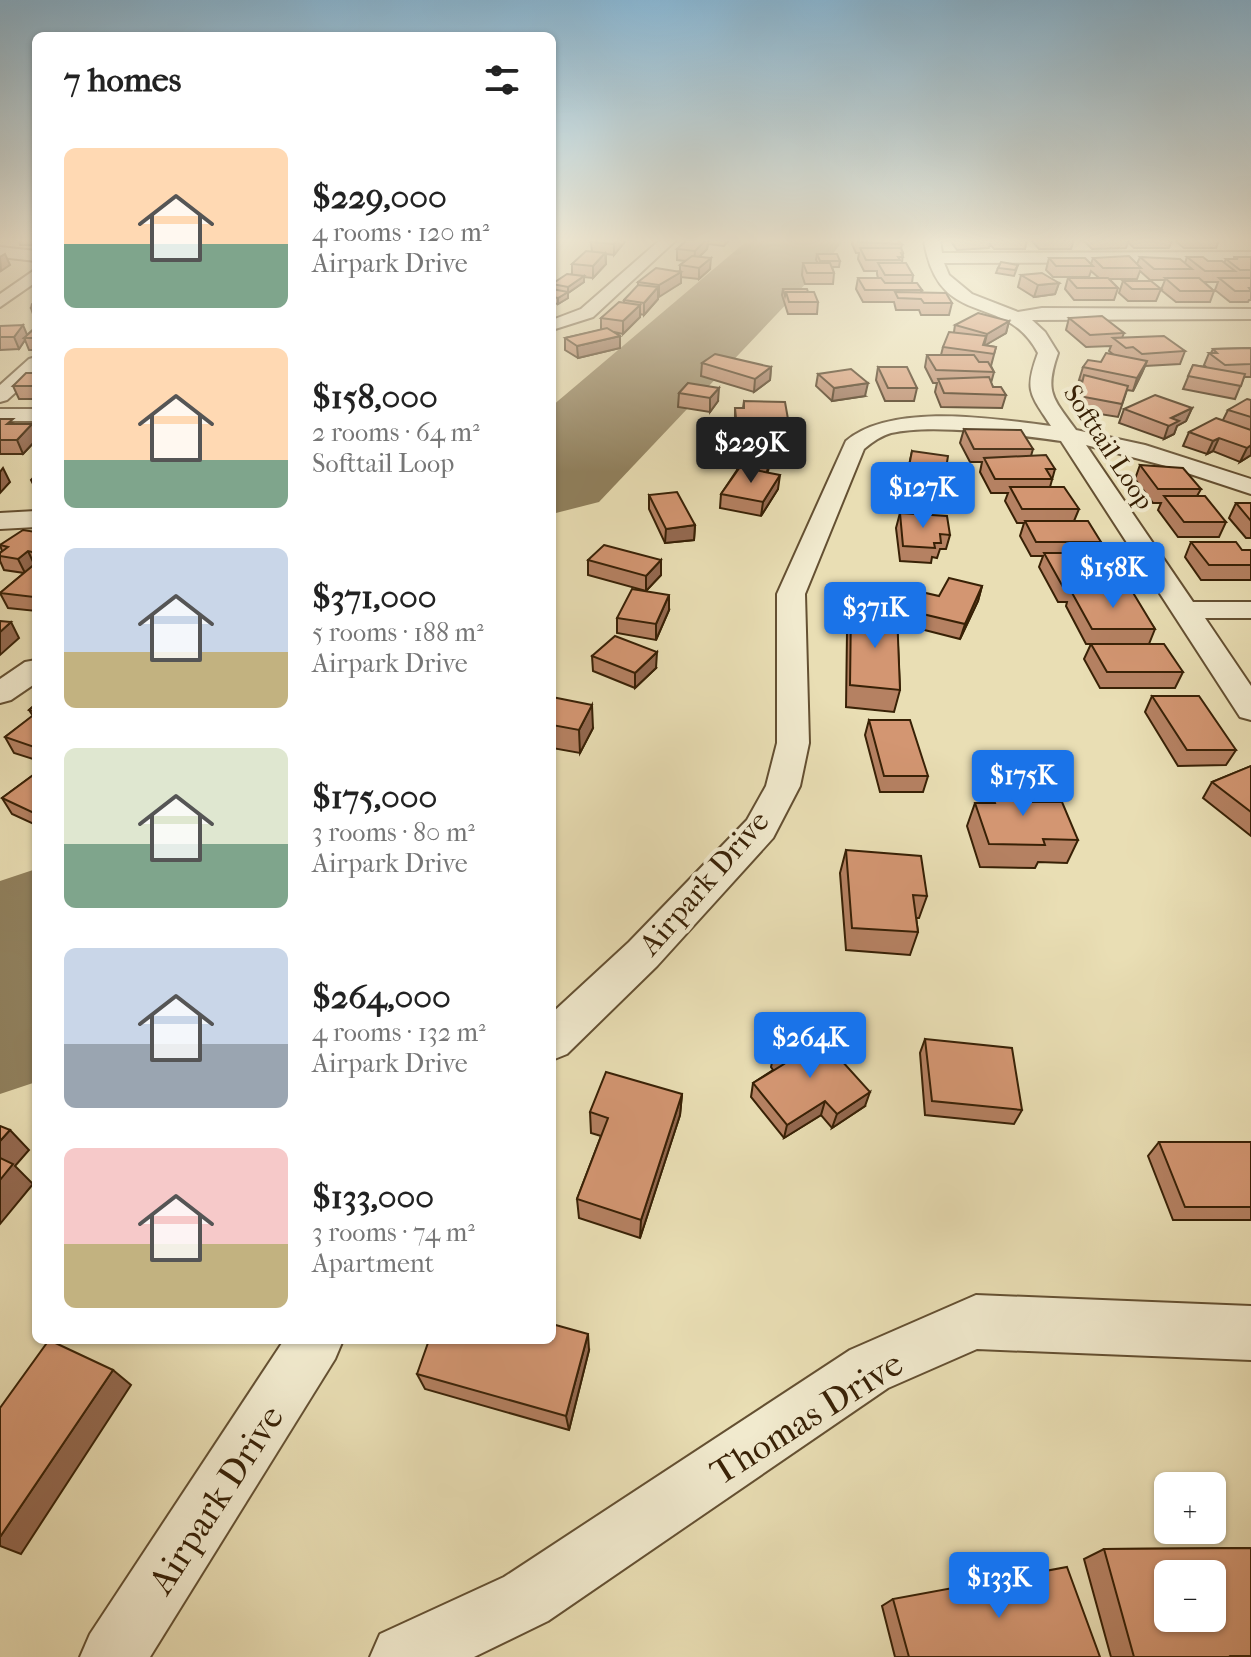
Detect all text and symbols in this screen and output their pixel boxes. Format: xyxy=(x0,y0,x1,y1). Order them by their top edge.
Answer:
icon: filters xyxy=(480,58,524,102)
text: 7 homes xyxy=(64,60,181,100)
text: $229,000 xyxy=(312,177,447,217)
icon: home xyxy=(128,180,224,276)
text: 4 rooms · 120 m² xyxy=(312,217,489,248)
text: Airpark Drive xyxy=(312,248,468,279)
text: $158,000 xyxy=(312,377,438,417)
street label: Softtail Loop xyxy=(1057,379,1160,515)
icon: home xyxy=(128,380,224,476)
text: 2 rooms · 64 m² xyxy=(312,417,480,448)
pin: $229K xyxy=(695,417,807,485)
text: $229K xyxy=(714,427,788,458)
text: Softtail Loop xyxy=(312,448,454,479)
pin: $127K xyxy=(867,462,979,530)
text: $127K xyxy=(889,472,957,503)
pin: $158K xyxy=(1057,542,1169,610)
text: $158K xyxy=(1080,552,1146,583)
text: $371,000 xyxy=(312,577,437,617)
icon: home xyxy=(128,580,224,676)
pin: $371K xyxy=(819,582,931,650)
text: $371K xyxy=(842,592,908,623)
text: 5 rooms · 188 m² xyxy=(312,617,484,648)
text: Airpark Drive xyxy=(312,648,468,679)
pin: $175K xyxy=(967,750,1079,818)
text: $175K xyxy=(990,760,1056,791)
text: $175,000 xyxy=(312,777,437,817)
icon: home xyxy=(128,780,224,876)
street label: Airpark Drive xyxy=(632,804,777,963)
text: 3 rooms · 80 m² xyxy=(312,817,475,848)
text: Airpark Drive xyxy=(312,848,468,879)
text: $264,000 xyxy=(312,977,451,1017)
icon: home xyxy=(128,980,224,1076)
pin: $264K xyxy=(754,1012,866,1080)
text: 4 rooms · 132 m² xyxy=(312,1017,486,1048)
text: $264K xyxy=(772,1022,848,1053)
text: Airpark Drive xyxy=(312,1048,468,1079)
text: $133,000 xyxy=(312,1177,434,1217)
icon: home xyxy=(128,1180,224,1276)
text: 3 rooms · 74 m² xyxy=(312,1217,475,1248)
text: Apartment xyxy=(312,1248,434,1279)
street label: Thomas Drive xyxy=(703,1342,910,1494)
street label: Airpark Drive xyxy=(138,1398,292,1603)
map controls xyxy=(1154,1472,1226,1632)
button: + xyxy=(1154,1472,1226,1544)
pin: $133K xyxy=(943,1552,1055,1620)
button: − xyxy=(1154,1560,1226,1632)
text: $133K xyxy=(967,1562,1031,1593)

